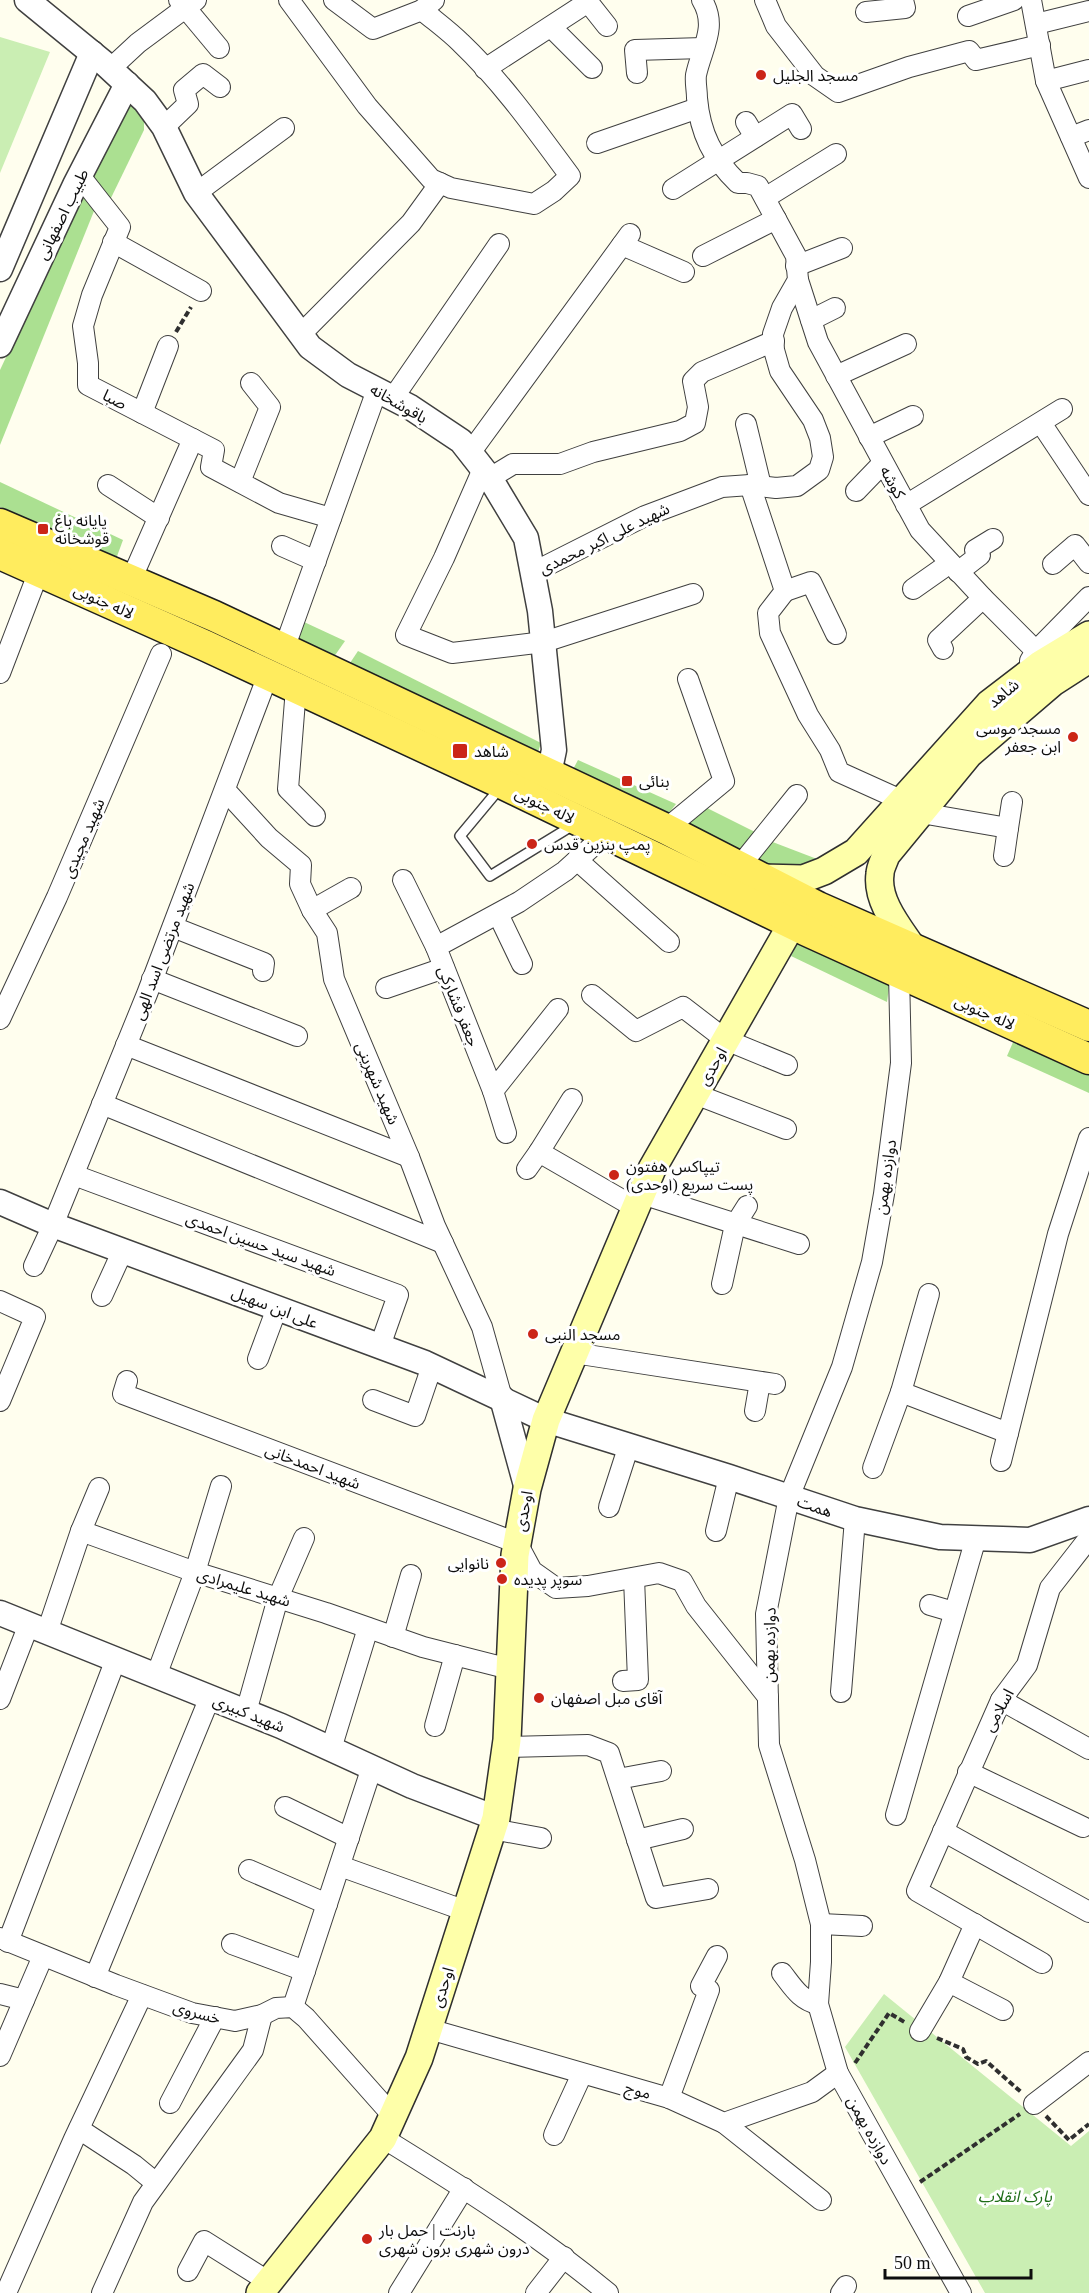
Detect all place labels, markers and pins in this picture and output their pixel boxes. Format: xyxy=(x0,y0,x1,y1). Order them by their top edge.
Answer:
place label: مسجد الجلیل xyxy=(773,67,858,85)
marker: مسجد الجلیل xyxy=(754,68,768,82)
place label: پایانه باغ قوشخانه xyxy=(55,512,109,548)
marker: پایانه باغ قوشخانه xyxy=(36,522,50,536)
place label: مسجد موسی ابن جعفر xyxy=(976,720,1061,756)
marker: مسجد موسی ابن جعفر xyxy=(1066,730,1080,744)
marker: شاهد xyxy=(451,742,469,760)
place label: شاهد xyxy=(474,743,509,760)
place label: بنائی xyxy=(639,773,670,791)
marker: بنائی xyxy=(620,774,634,788)
place label: پمپ بنزین قدس xyxy=(544,836,651,855)
marker: پمپ بنزین قدس xyxy=(525,837,539,851)
place label: تیپاکس هفتون (اوحدی) پست سریع xyxy=(626,1158,753,1197)
marker: تیپاکس هفتون (اوحدی) پست سریع xyxy=(607,1168,621,1182)
place label: مسجد النبی xyxy=(545,1326,620,1344)
marker: مسجد النبی xyxy=(526,1327,540,1341)
place label: نانوایی xyxy=(448,1555,489,1573)
marker: نانوایی xyxy=(494,1556,508,1570)
place label: سوپر پدیده xyxy=(514,1571,582,1590)
marker: سوپر پدیده xyxy=(495,1572,509,1586)
place label: آقای مبل اصفهان xyxy=(551,1690,664,1708)
marker: آقای مبل اصفهان xyxy=(532,1691,546,1705)
place label: بارنت | حمل بار درون شهری برون شهری xyxy=(378,2222,530,2258)
marker: بارنت | حمل بار درون شهری برون شهری xyxy=(360,2232,374,2246)

